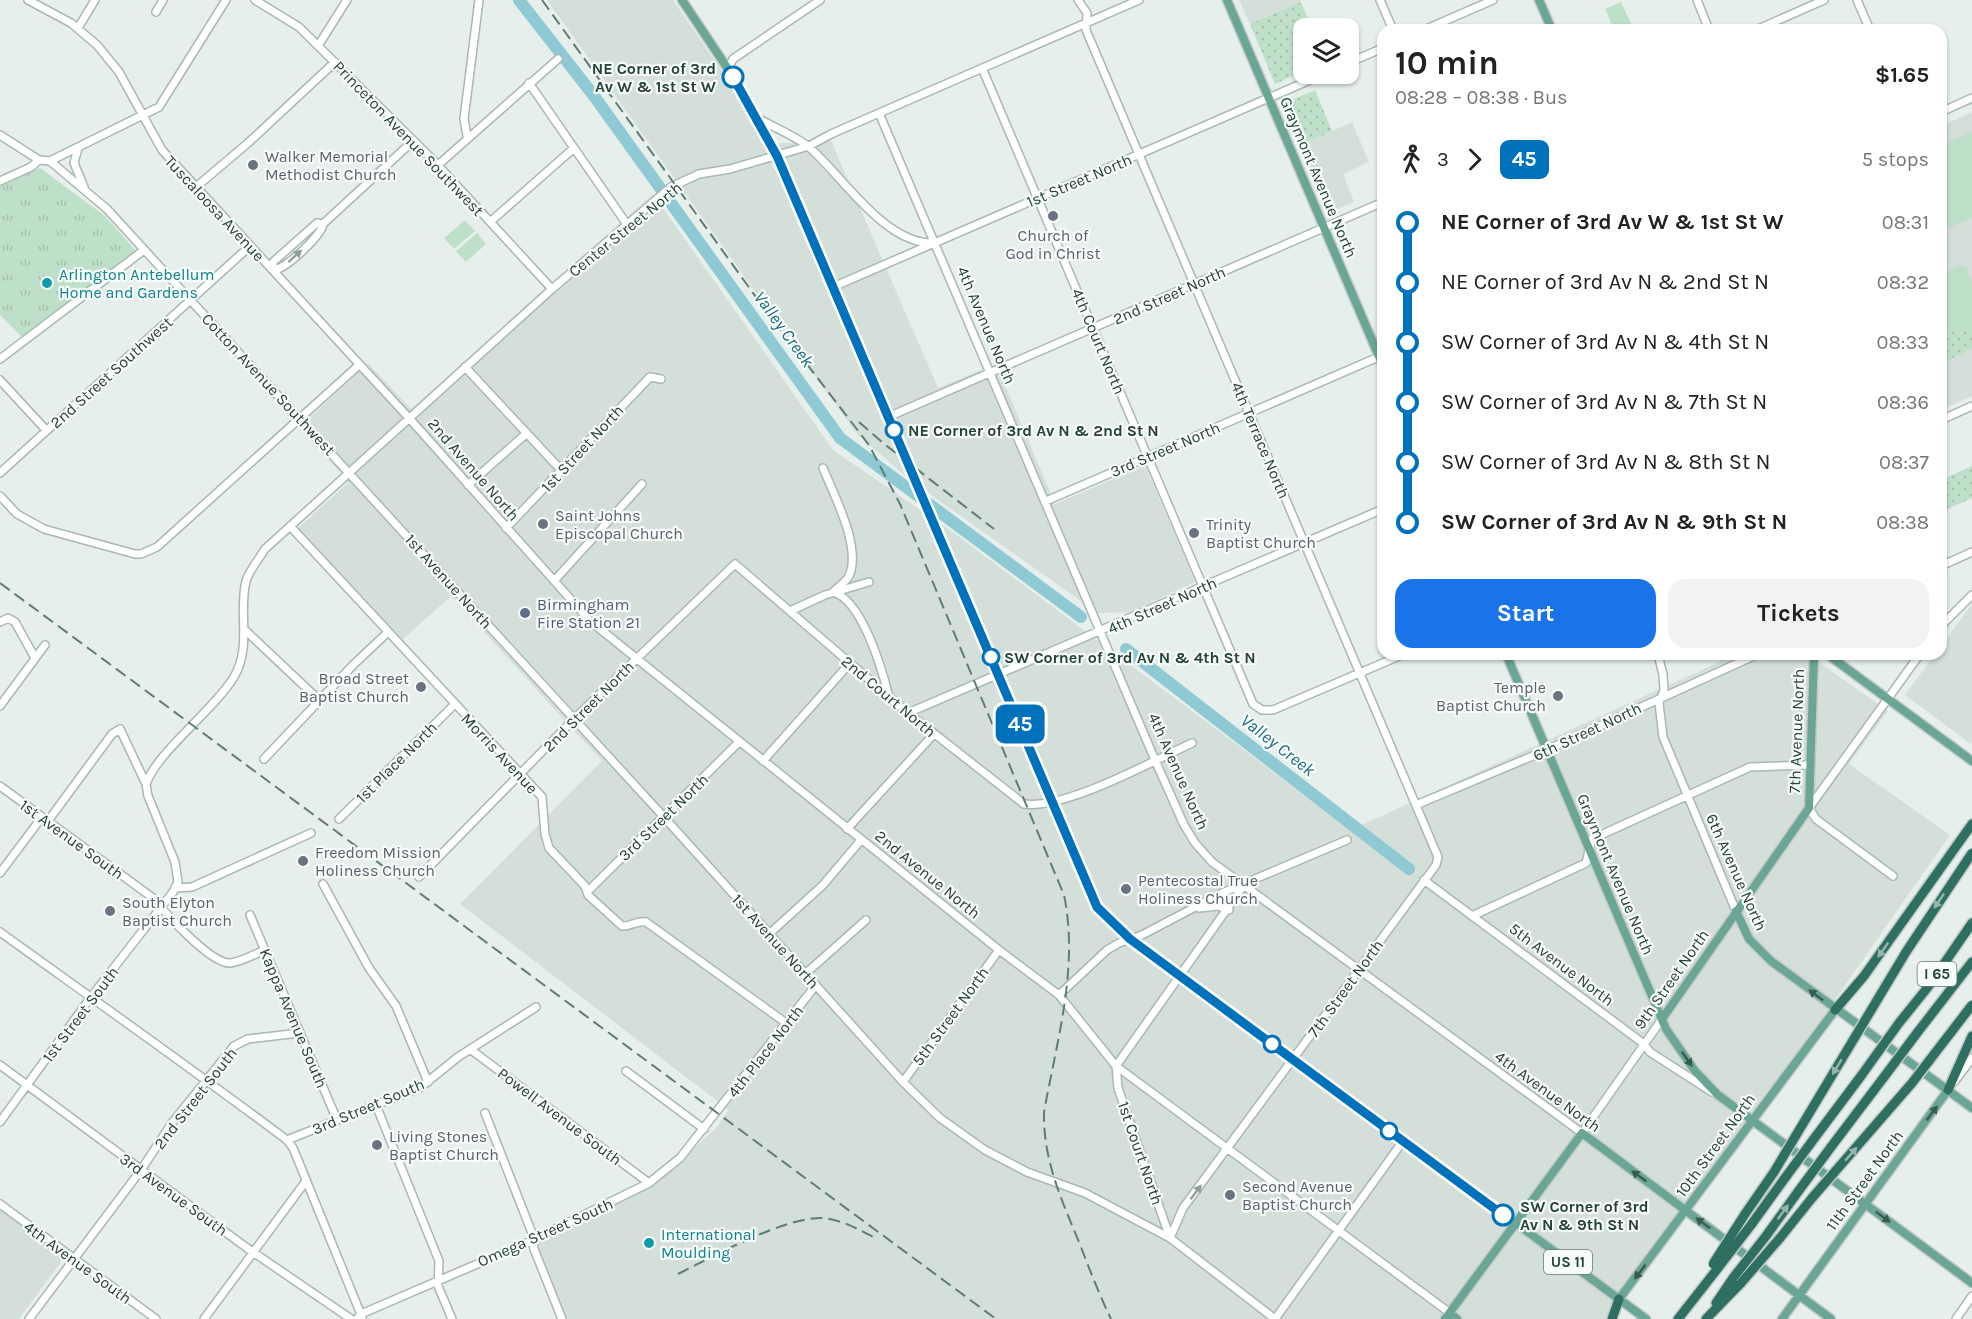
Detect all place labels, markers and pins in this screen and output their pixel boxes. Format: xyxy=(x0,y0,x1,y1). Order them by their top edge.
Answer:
place label: NE Corner of 3rd Av W & 1st St W xyxy=(592,59,716,96)
marker: NE Corner of 3rd Av W & 1st St W xyxy=(722,66,744,88)
place label: Walker Memorial Methodist Church xyxy=(265,147,397,184)
marker: Walker Memorial Methodist Church xyxy=(246,158,260,172)
marker: Church of God in Christ xyxy=(1046,209,1060,223)
place label: Church of God in Christ xyxy=(1006,226,1101,263)
place label: Arlington Antebellum Home and Gardens xyxy=(59,265,215,302)
marker: Arlington Antebellum Home and Gardens xyxy=(40,276,54,290)
marker: NE Corner of 3rd Av N & 2nd St N xyxy=(885,421,903,439)
place label: NE Corner of 3rd Av N & 2nd St N xyxy=(908,421,1159,440)
place label: Saint Johns Episcopal Church xyxy=(555,506,683,543)
place label: Trinity Baptist Church xyxy=(1206,515,1316,552)
marker: Saint Johns Episcopal Church xyxy=(536,517,550,531)
marker: Trinity Baptist Church xyxy=(1187,526,1201,540)
place label: Birmingham Fire Station 21 xyxy=(537,595,640,632)
marker: Birmingham Fire Station 21 xyxy=(518,606,532,620)
marker: SW Corner of 3rd Av N & 4th St N xyxy=(982,648,1000,666)
place label: SW Corner of 3rd Av N & 4th St N xyxy=(1004,648,1256,667)
place label: Broad Street Baptist Church xyxy=(299,669,409,706)
place label: Temple Baptist Church xyxy=(1436,678,1546,715)
marker: Broad Street Baptist Church xyxy=(414,680,428,694)
marker: Temple Baptist Church xyxy=(1551,689,1565,703)
place label: Freedom Mission Holiness Church xyxy=(315,843,441,880)
marker: Freedom Mission Holiness Church xyxy=(296,854,310,868)
place label: Pentecostal True Holiness Church xyxy=(1138,871,1258,908)
marker: Pentecostal True Holiness Church xyxy=(1119,882,1133,896)
place label: South Elyton Baptist Church xyxy=(122,893,232,930)
marker: South Elyton Baptist Church xyxy=(103,904,117,918)
unlabelled marker xyxy=(1263,1035,1281,1053)
unlabelled marker xyxy=(1380,1122,1398,1140)
place label: Living Stones Baptist Church xyxy=(389,1127,499,1164)
marker: Living Stones Baptist Church xyxy=(370,1138,384,1152)
place label: Second Avenue Baptist Church xyxy=(1242,1177,1352,1214)
marker: Second Avenue Baptist Church xyxy=(1223,1188,1237,1202)
place label: SW Corner of 3rd Av N & 9th St N xyxy=(1520,1197,1649,1234)
marker: SW Corner of 3rd Av N & 9th St N xyxy=(1492,1204,1514,1226)
place label: International Moulding xyxy=(661,1225,756,1262)
marker: International Moulding xyxy=(642,1236,656,1250)

